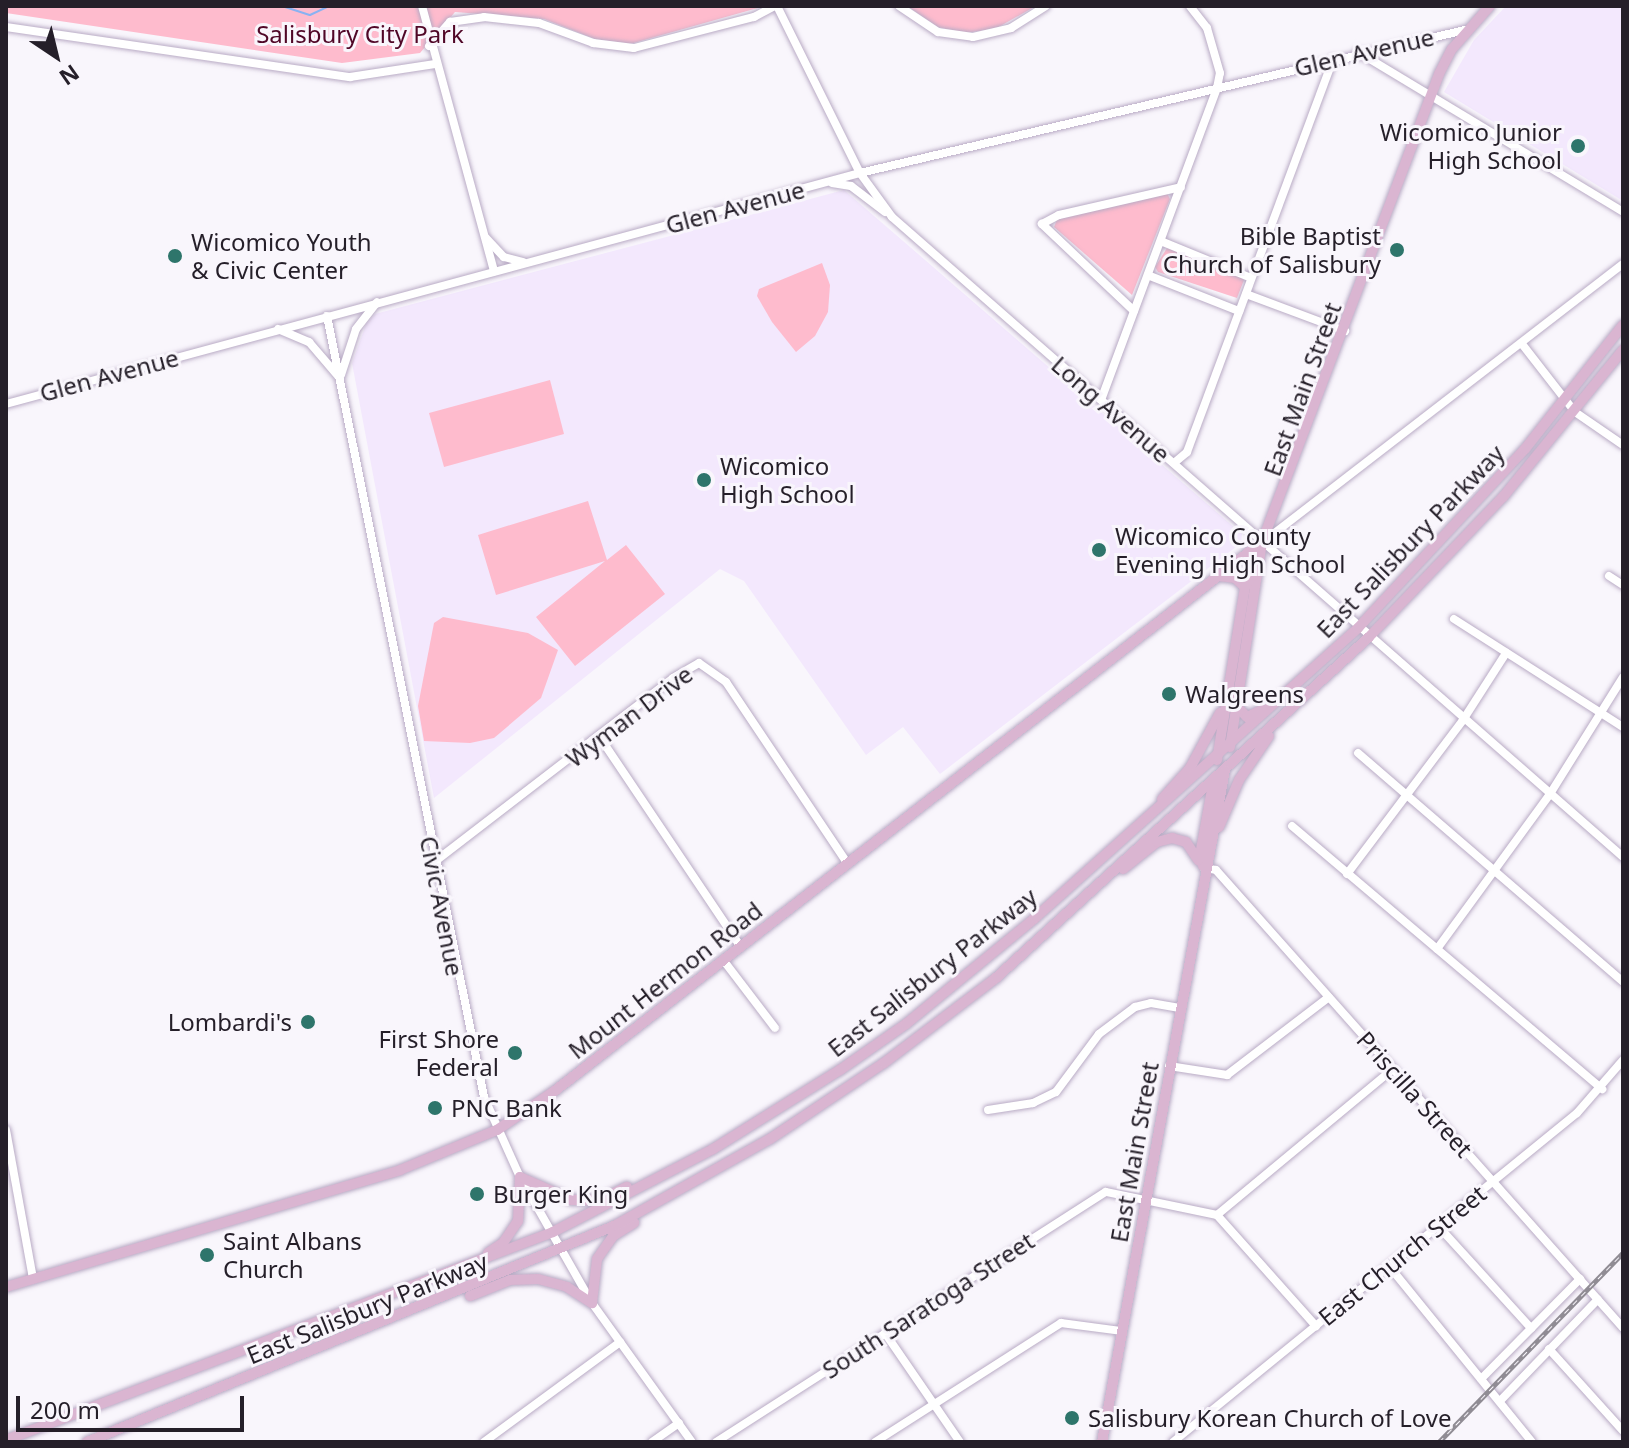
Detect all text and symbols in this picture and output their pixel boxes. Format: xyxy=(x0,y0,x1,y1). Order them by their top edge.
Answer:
north arrow xyxy=(16,16,96,96)
park label: Salisbury City Park xyxy=(256,20,464,48)
street label: Glen Avenue xyxy=(1291,22,1437,82)
text: N xyxy=(54,58,86,93)
place label: Wicomico Junior High School xyxy=(1380,118,1562,174)
marker: Wicomico Junior High School xyxy=(1569,137,1587,155)
street label: Glen Avenue xyxy=(662,175,808,239)
place label: Bible Baptist Church of Salisbury xyxy=(1163,222,1381,278)
place label: Wicomico Youth & Civic Center xyxy=(191,228,372,284)
marker: Bible Baptist Church of Salisbury xyxy=(1388,241,1406,259)
marker: Wicomico Youth & Civic Center xyxy=(166,247,184,265)
street label: East Main Street xyxy=(1257,298,1347,480)
street label: Glen Avenue xyxy=(36,343,182,407)
street label: Long Avenue xyxy=(1046,350,1176,468)
street label: East Salisbury Parkway xyxy=(1310,439,1510,643)
place label: Wicomico High School xyxy=(720,452,855,508)
marker: Wicomico High School xyxy=(695,471,713,489)
place label: Wicomico County Evening High School xyxy=(1115,522,1345,578)
marker: Wicomico County Evening High School xyxy=(1090,541,1108,559)
street label: Wyman Drive xyxy=(560,659,698,773)
place label: Walgreens xyxy=(1185,680,1304,708)
marker: Walgreens xyxy=(1160,685,1178,703)
street label: Civic Avenue xyxy=(414,834,470,978)
street label: East Salisbury Parkway xyxy=(822,882,1042,1062)
street label: Mount Hermon Road xyxy=(562,895,768,1065)
place label: Lombardi's xyxy=(168,1008,292,1036)
marker: Lombardi's xyxy=(299,1013,317,1031)
place label: First Shore Federal xyxy=(379,1025,499,1081)
street label: Priscilla Street xyxy=(1351,1025,1479,1163)
marker: First Shore Federal xyxy=(506,1044,524,1062)
street label: East Main Street xyxy=(1104,1060,1164,1244)
place label: PNC Bank xyxy=(451,1094,562,1122)
marker: PNC Bank xyxy=(426,1099,444,1117)
street label: East Church Street xyxy=(1312,1179,1492,1331)
place label: Burger King xyxy=(493,1180,628,1208)
marker: Burger King xyxy=(468,1185,486,1203)
street label: South Saratoga Street xyxy=(817,1226,1039,1384)
place label: Saint Albans Church xyxy=(223,1227,362,1283)
marker: Saint Albans Church xyxy=(198,1246,216,1264)
street label: East Salisbury Parkway xyxy=(242,1247,492,1369)
scale bar xyxy=(20,1380,248,1430)
text: 200 m xyxy=(30,1393,100,1426)
place label: Salisbury Korean Church of Love xyxy=(1088,1404,1452,1432)
marker: Salisbury Korean Church of Love xyxy=(1063,1409,1081,1427)

